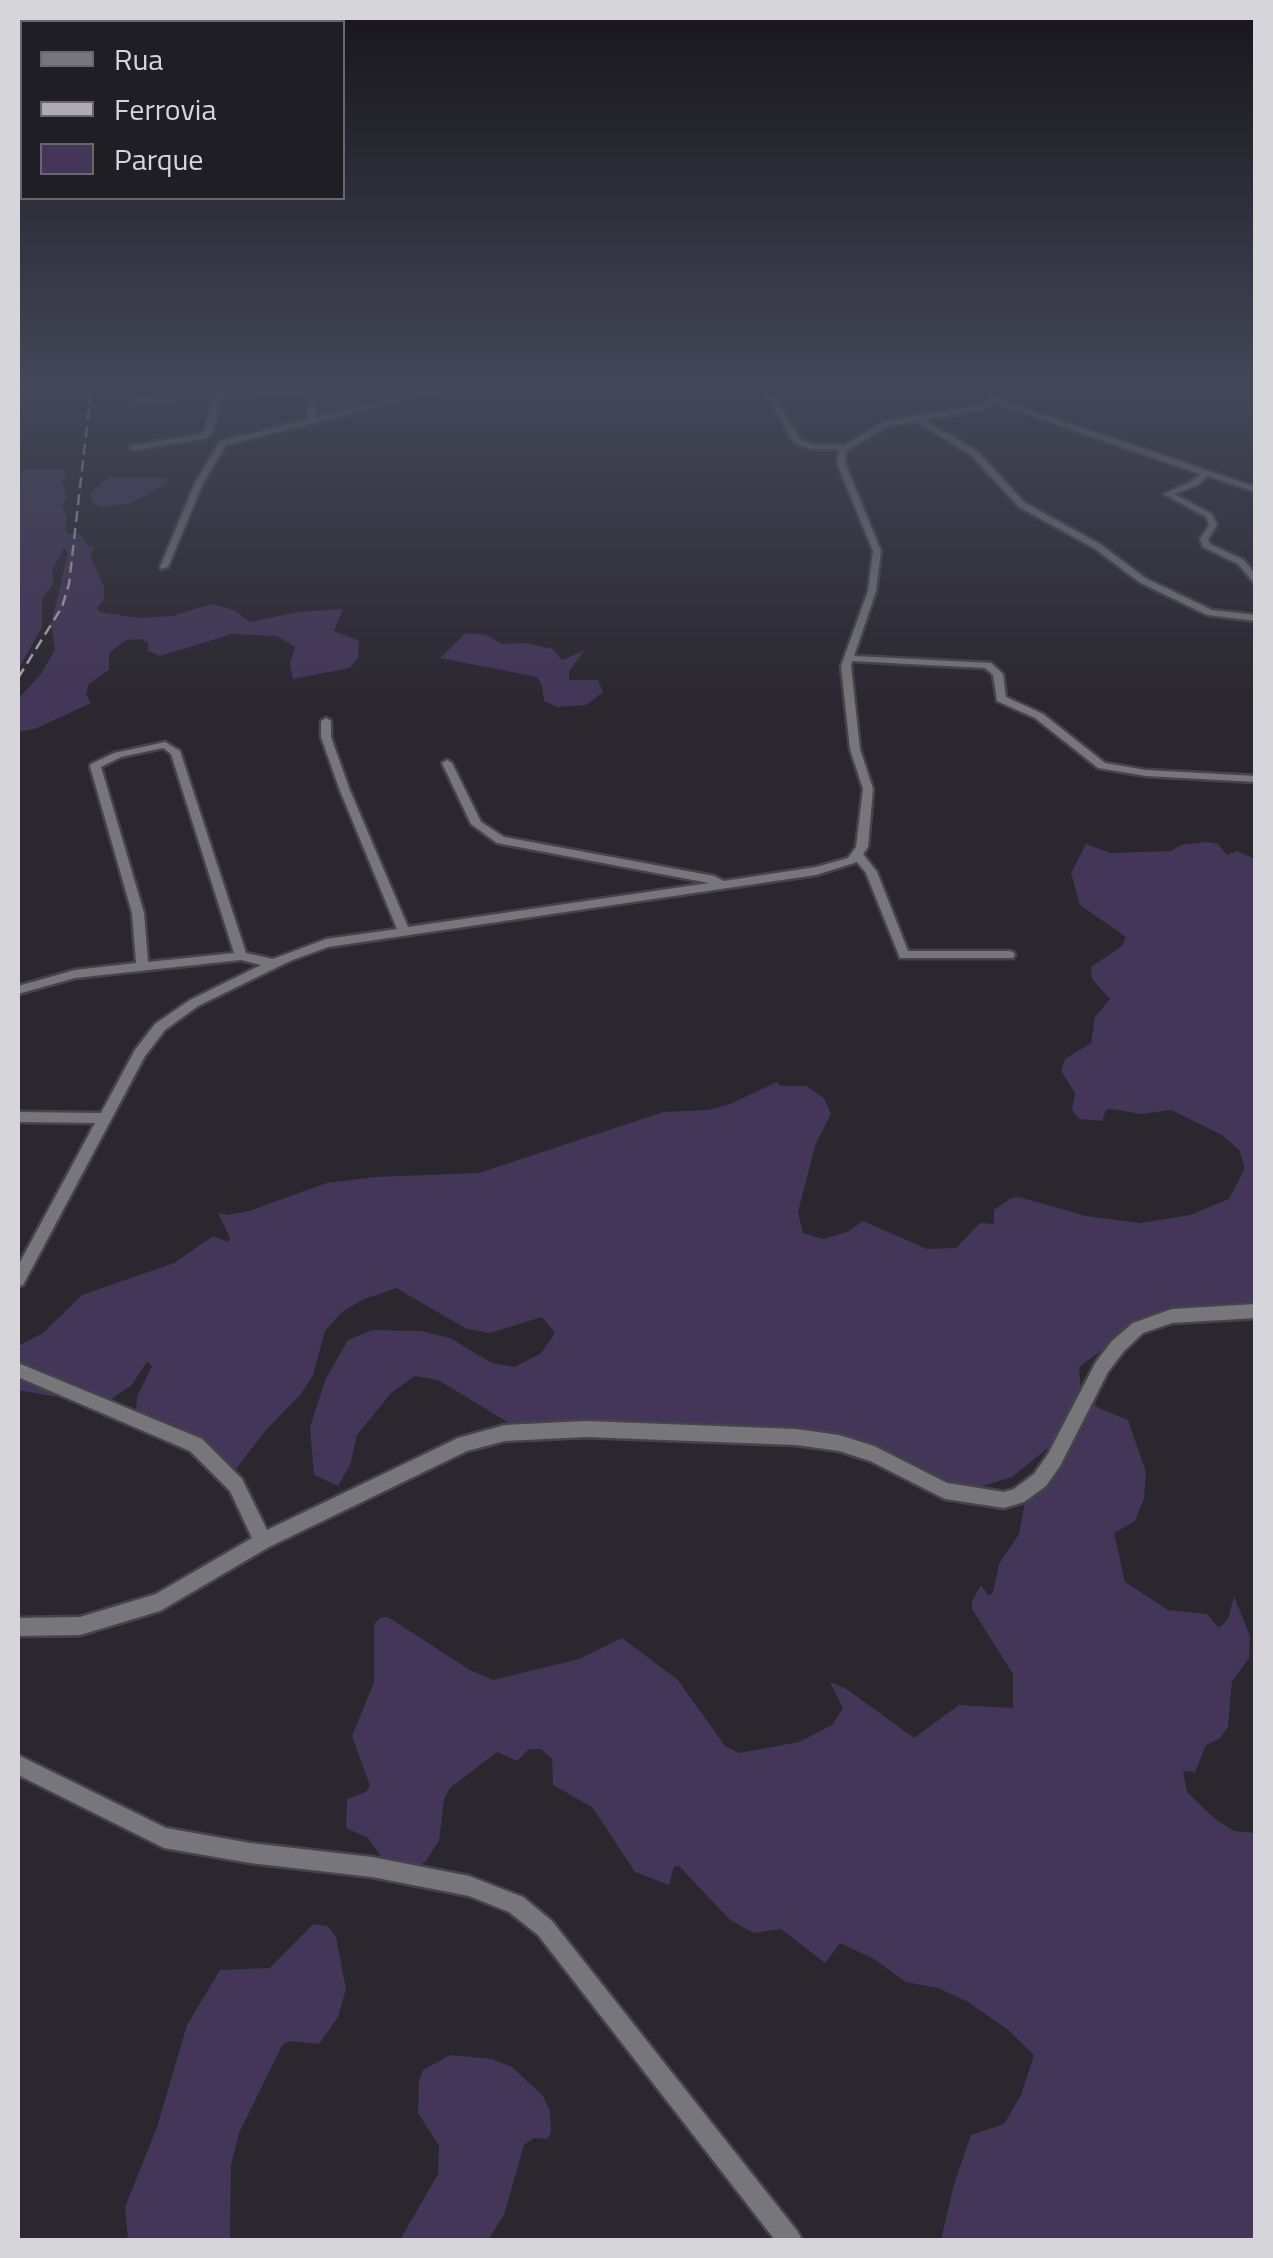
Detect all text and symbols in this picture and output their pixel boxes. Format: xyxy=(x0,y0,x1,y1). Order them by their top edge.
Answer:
legend xyxy=(20,20,345,200)
text: Rua xyxy=(114,36,163,82)
text: Ferrovia xyxy=(114,86,216,132)
text: Parque xyxy=(114,136,204,182)

